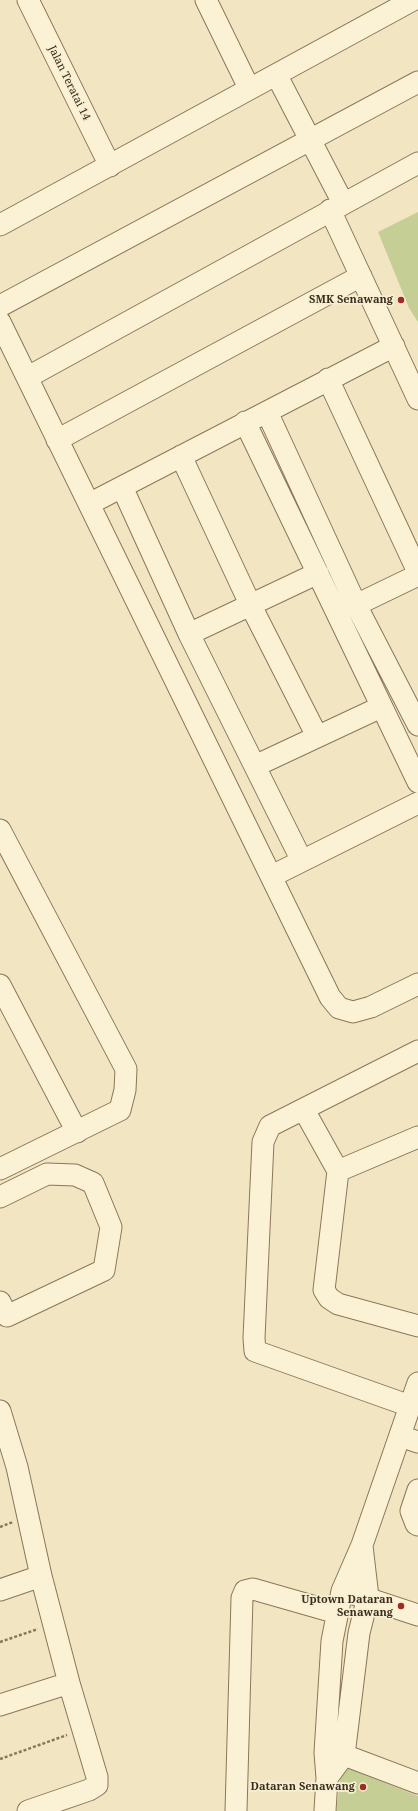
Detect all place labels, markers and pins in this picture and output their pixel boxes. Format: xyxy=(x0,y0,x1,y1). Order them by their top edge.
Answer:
place label: SMK Senawang xyxy=(309,293,393,307)
marker: SMK Senawang xyxy=(396,295,406,305)
place label: Uptown Dataran Senawang xyxy=(301,1593,393,1619)
marker: Uptown Dataran Senawang xyxy=(396,1601,406,1611)
place label: Dataran Senawang xyxy=(250,1780,355,1794)
marker: Dataran Senawang xyxy=(358,1782,368,1792)

